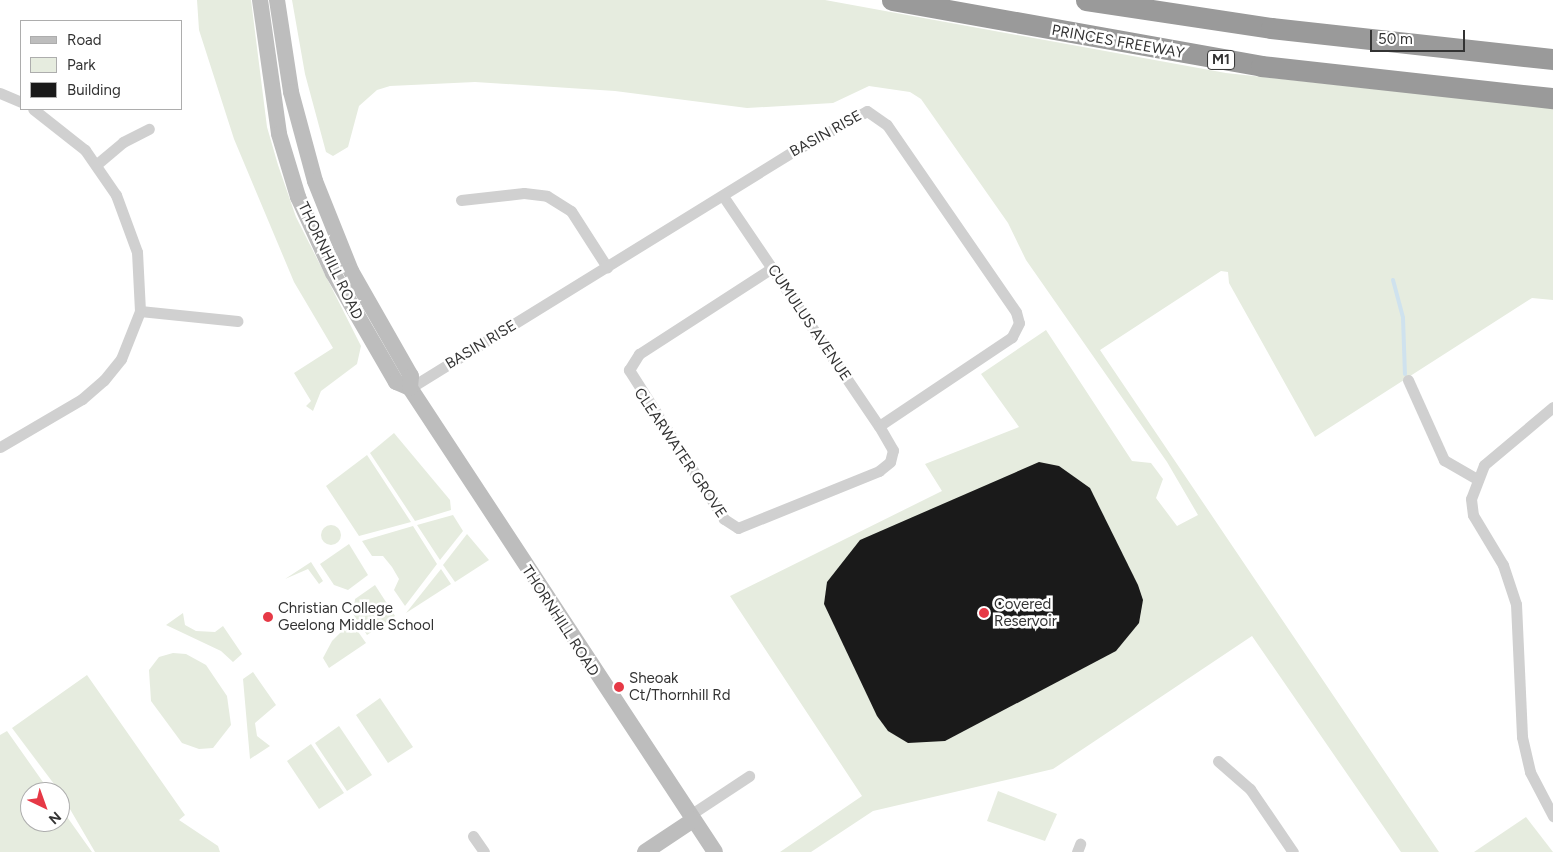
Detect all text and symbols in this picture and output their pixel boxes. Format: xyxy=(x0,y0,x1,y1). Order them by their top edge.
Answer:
legend xyxy=(20,20,182,110)
scale bar xyxy=(1373,20,1468,52)
street label: PRINCES FREEWAY xyxy=(1050,21,1186,63)
text: 50 m xyxy=(1378,30,1413,48)
text: Road xyxy=(67,31,102,49)
road number: M1 xyxy=(1206,48,1236,72)
text: Park xyxy=(67,56,96,74)
text: Building xyxy=(67,81,121,99)
street label: BASIN RISE xyxy=(787,107,865,161)
street label: THORNHILL ROAD xyxy=(294,199,366,323)
street label: CUMULUS AVENUE xyxy=(764,262,854,384)
street label: BASIN RISE xyxy=(442,317,520,373)
street label: CLEARWATER GROVE xyxy=(630,385,730,521)
street label: THORNHILL ROAD xyxy=(518,562,602,680)
place label: Covered Reservoir xyxy=(994,595,1057,630)
place label: Christian College Geelong Middle School xyxy=(278,599,434,634)
marker: Covered Reservoir xyxy=(978,607,990,619)
marker: Christian College Geelong Middle School xyxy=(262,611,274,623)
place label: Sheoak Ct/Thornhill Rd xyxy=(629,669,730,704)
marker: Sheoak Ct/Thornhill Rd xyxy=(613,681,625,693)
north arrow xyxy=(20,782,70,832)
text: N xyxy=(45,808,64,828)

